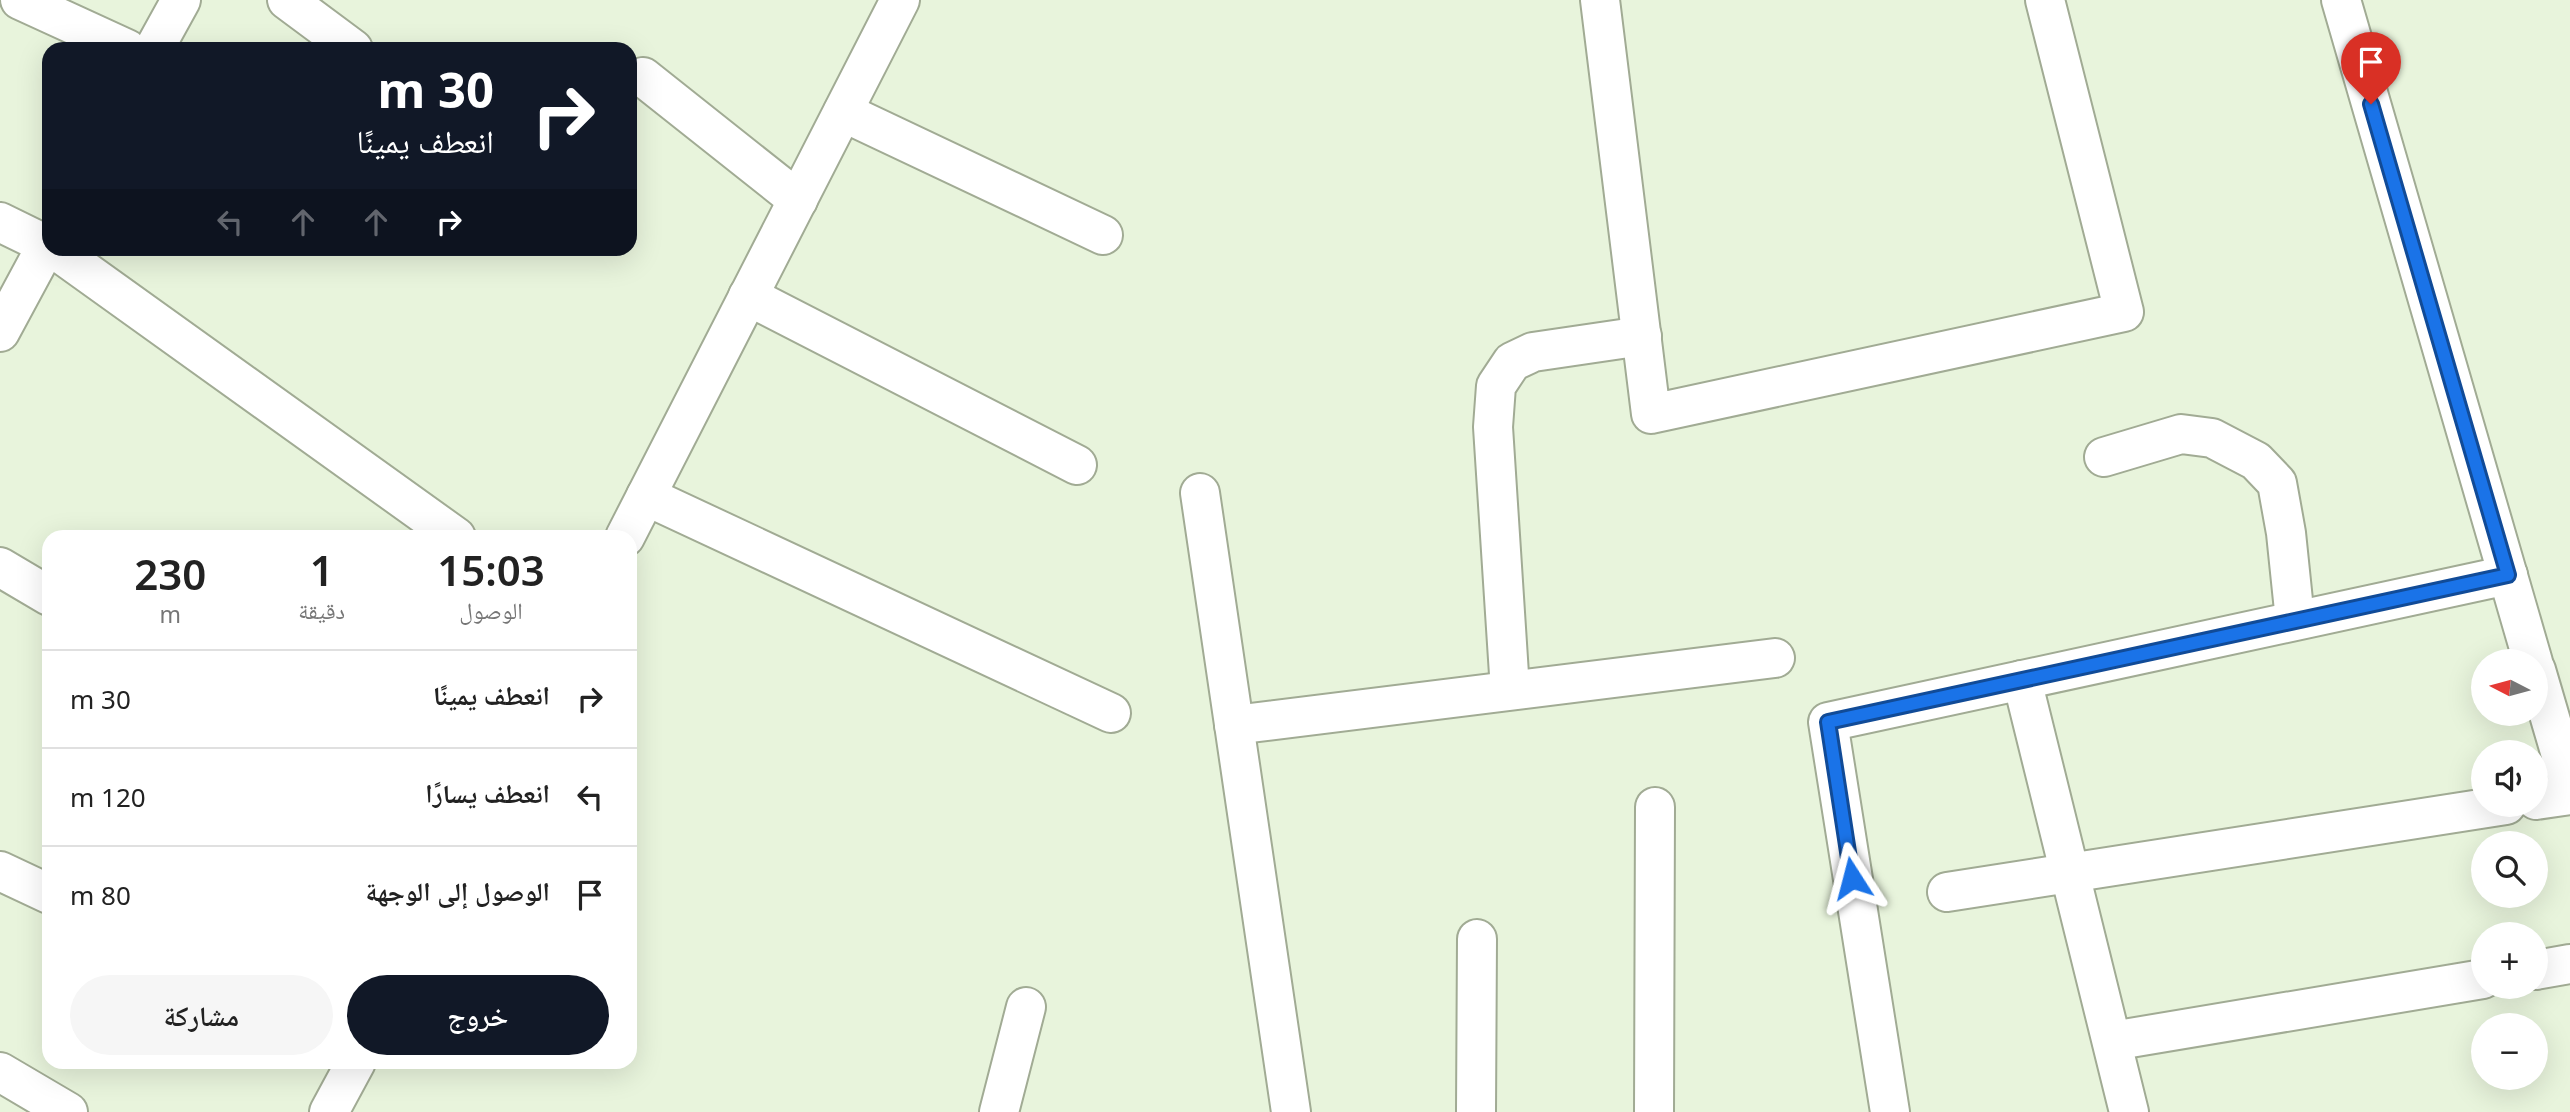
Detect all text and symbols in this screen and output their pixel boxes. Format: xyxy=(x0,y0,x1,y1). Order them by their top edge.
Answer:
pin xyxy=(2341,32,2401,104)
icon: arrive xyxy=(2352,43,2390,81)
text: 30 m xyxy=(377,56,494,122)
icon: right xyxy=(518,70,609,161)
text: انعطف يمينًا xyxy=(357,119,494,162)
icon: left xyxy=(211,203,249,241)
icon: ahead xyxy=(284,203,322,241)
icon: ahead xyxy=(357,203,395,241)
icon: right xyxy=(430,203,468,241)
text: 1 xyxy=(310,541,334,598)
text: 15:03 xyxy=(437,541,545,598)
text: 230 xyxy=(134,545,206,602)
text: دقيقة xyxy=(298,594,345,626)
text: الوصول xyxy=(459,594,523,626)
text: m xyxy=(159,598,181,630)
north arrow xyxy=(2471,649,2548,726)
map controls xyxy=(2471,649,2548,1090)
text: انعطف يمينًا xyxy=(433,677,550,713)
icon: right xyxy=(571,680,609,718)
text: 30 m xyxy=(70,681,131,717)
button: sound xyxy=(2471,740,2548,817)
text: انعطف يسارًا xyxy=(425,775,550,811)
icon: left xyxy=(571,778,609,816)
text: 120 m xyxy=(70,779,146,815)
button: search xyxy=(2471,831,2548,908)
position arrow xyxy=(1815,841,1889,915)
text: الوصول إلى الوجهة xyxy=(366,873,550,909)
icon: arrive xyxy=(571,876,609,914)
text: 80 m xyxy=(70,877,131,913)
button: + xyxy=(2471,922,2548,999)
button: مشاركة xyxy=(70,975,333,1055)
button: خروج xyxy=(347,975,609,1055)
button: − xyxy=(2471,1013,2548,1090)

